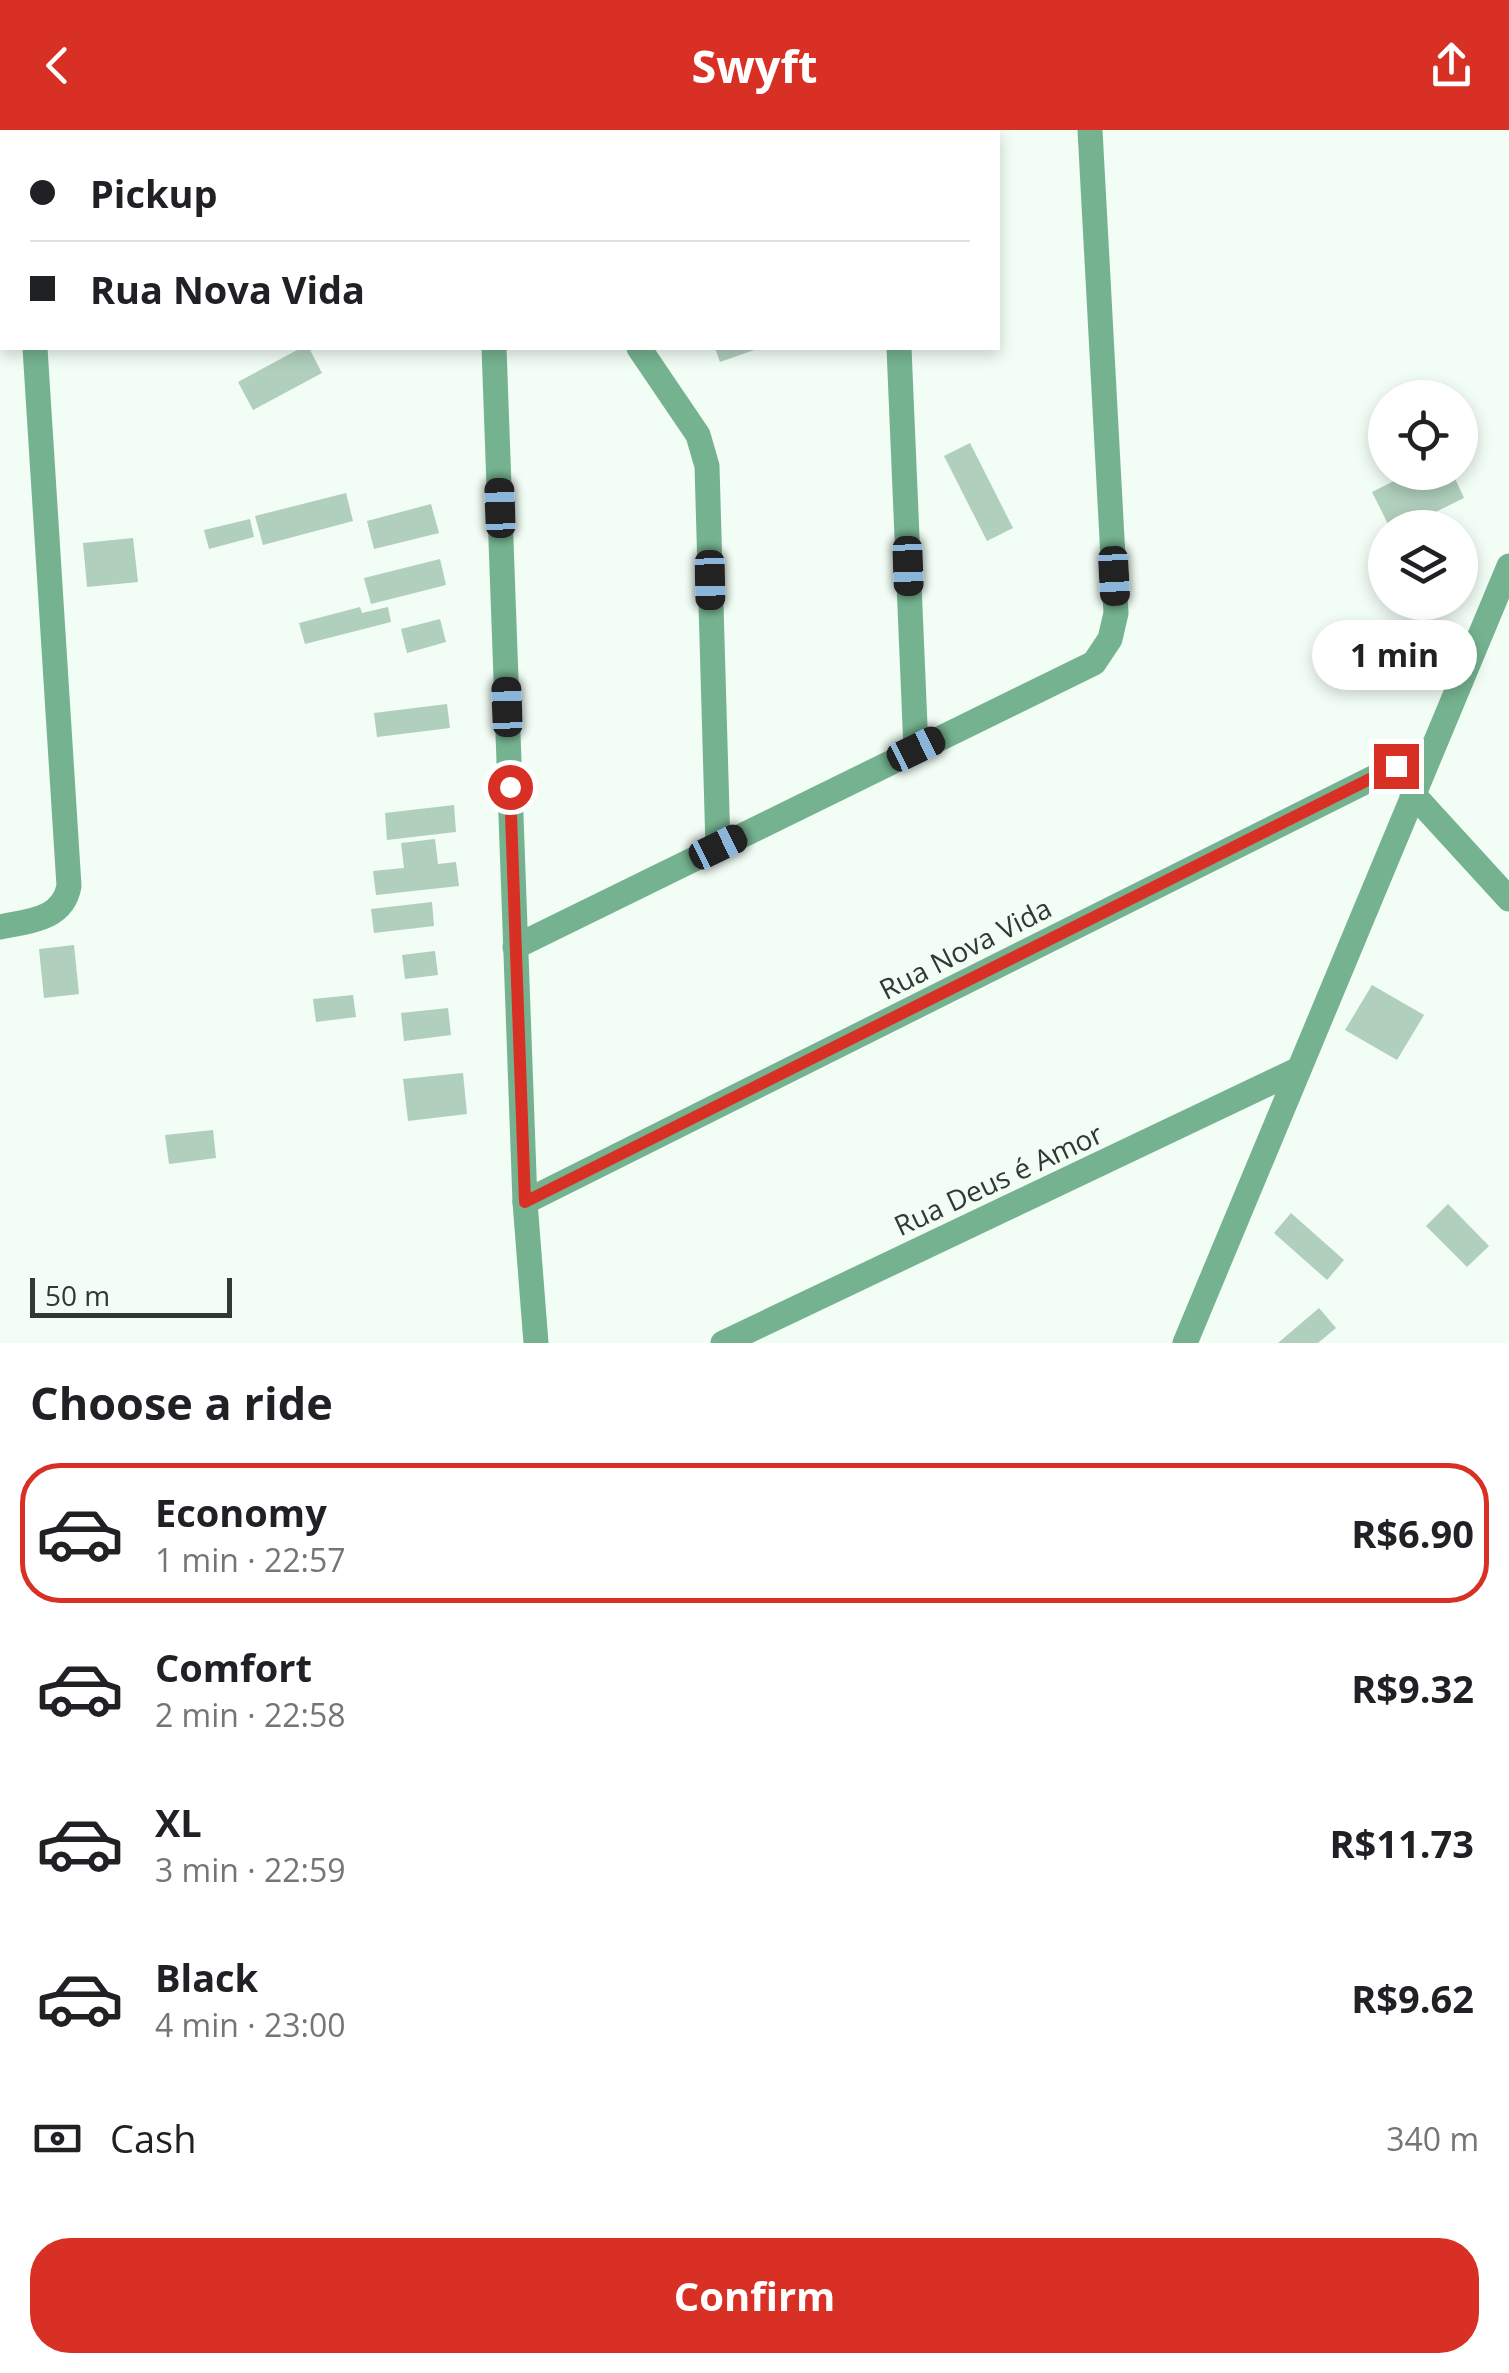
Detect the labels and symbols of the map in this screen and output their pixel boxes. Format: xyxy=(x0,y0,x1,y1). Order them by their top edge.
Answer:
car xyxy=(484,477,516,539)
car xyxy=(892,535,924,597)
car xyxy=(1097,545,1131,607)
car xyxy=(694,550,726,610)
callout: 1 min xyxy=(1314,621,1478,691)
car xyxy=(491,676,523,738)
car xyxy=(882,722,950,776)
route end xyxy=(1374,744,1419,789)
route start xyxy=(488,765,533,810)
car xyxy=(684,820,752,874)
street label: Rua Nova Vida xyxy=(872,888,1058,1008)
street label: Rua Deus é Amor xyxy=(888,1114,1109,1244)
scale bar xyxy=(30,1273,232,1318)

